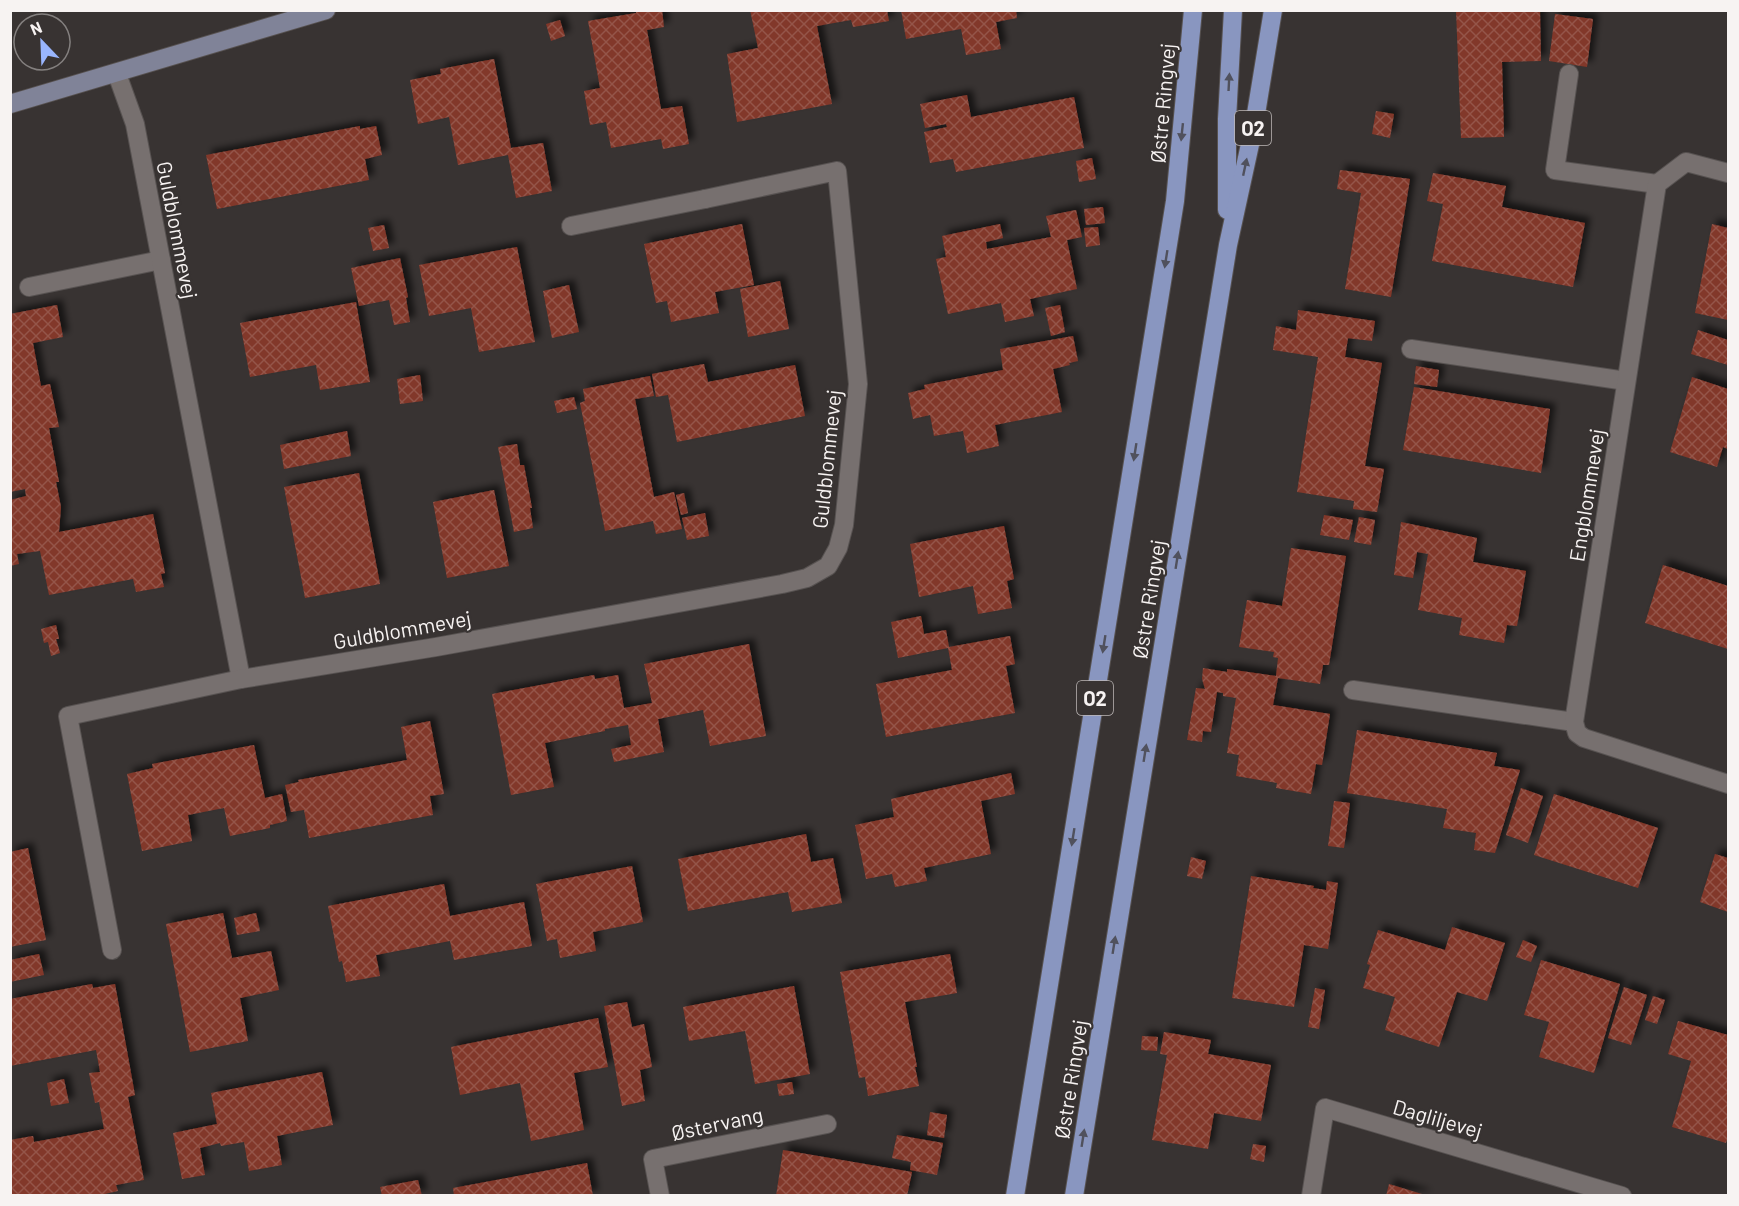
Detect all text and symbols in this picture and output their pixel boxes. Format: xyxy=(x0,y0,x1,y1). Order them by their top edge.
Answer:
north arrow xyxy=(12,12,72,72)
text: N xyxy=(27,17,45,39)
street label: Østre Ringvej xyxy=(1144,42,1180,164)
one-way arrow xyxy=(1224,72,1233,91)
road number: O2 xyxy=(1235,111,1271,145)
one-way arrow xyxy=(1177,122,1187,141)
one-way arrow xyxy=(1240,158,1250,177)
street label: Guldblommevej xyxy=(152,159,204,301)
one-way arrow xyxy=(1161,250,1170,269)
street label: Guldblommevej xyxy=(806,388,846,530)
street label: Engblommevej xyxy=(1563,427,1609,563)
one-way arrow xyxy=(1130,442,1139,461)
street label: Østre Ringvej xyxy=(1126,538,1170,660)
one-way arrow xyxy=(1172,551,1181,570)
street label: Guldblommevej xyxy=(331,605,473,653)
one-way arrow xyxy=(1099,635,1108,654)
road number: O2 xyxy=(1077,681,1113,715)
one-way arrow xyxy=(1141,743,1150,762)
one-way arrow xyxy=(1068,827,1077,846)
one-way arrow xyxy=(1110,936,1119,955)
street label: Østre Ringvej xyxy=(1048,1018,1092,1140)
street label: Dagliljevej xyxy=(1390,1093,1486,1143)
street label: Østervang xyxy=(669,1101,765,1145)
one-way arrow xyxy=(1079,1128,1088,1147)

